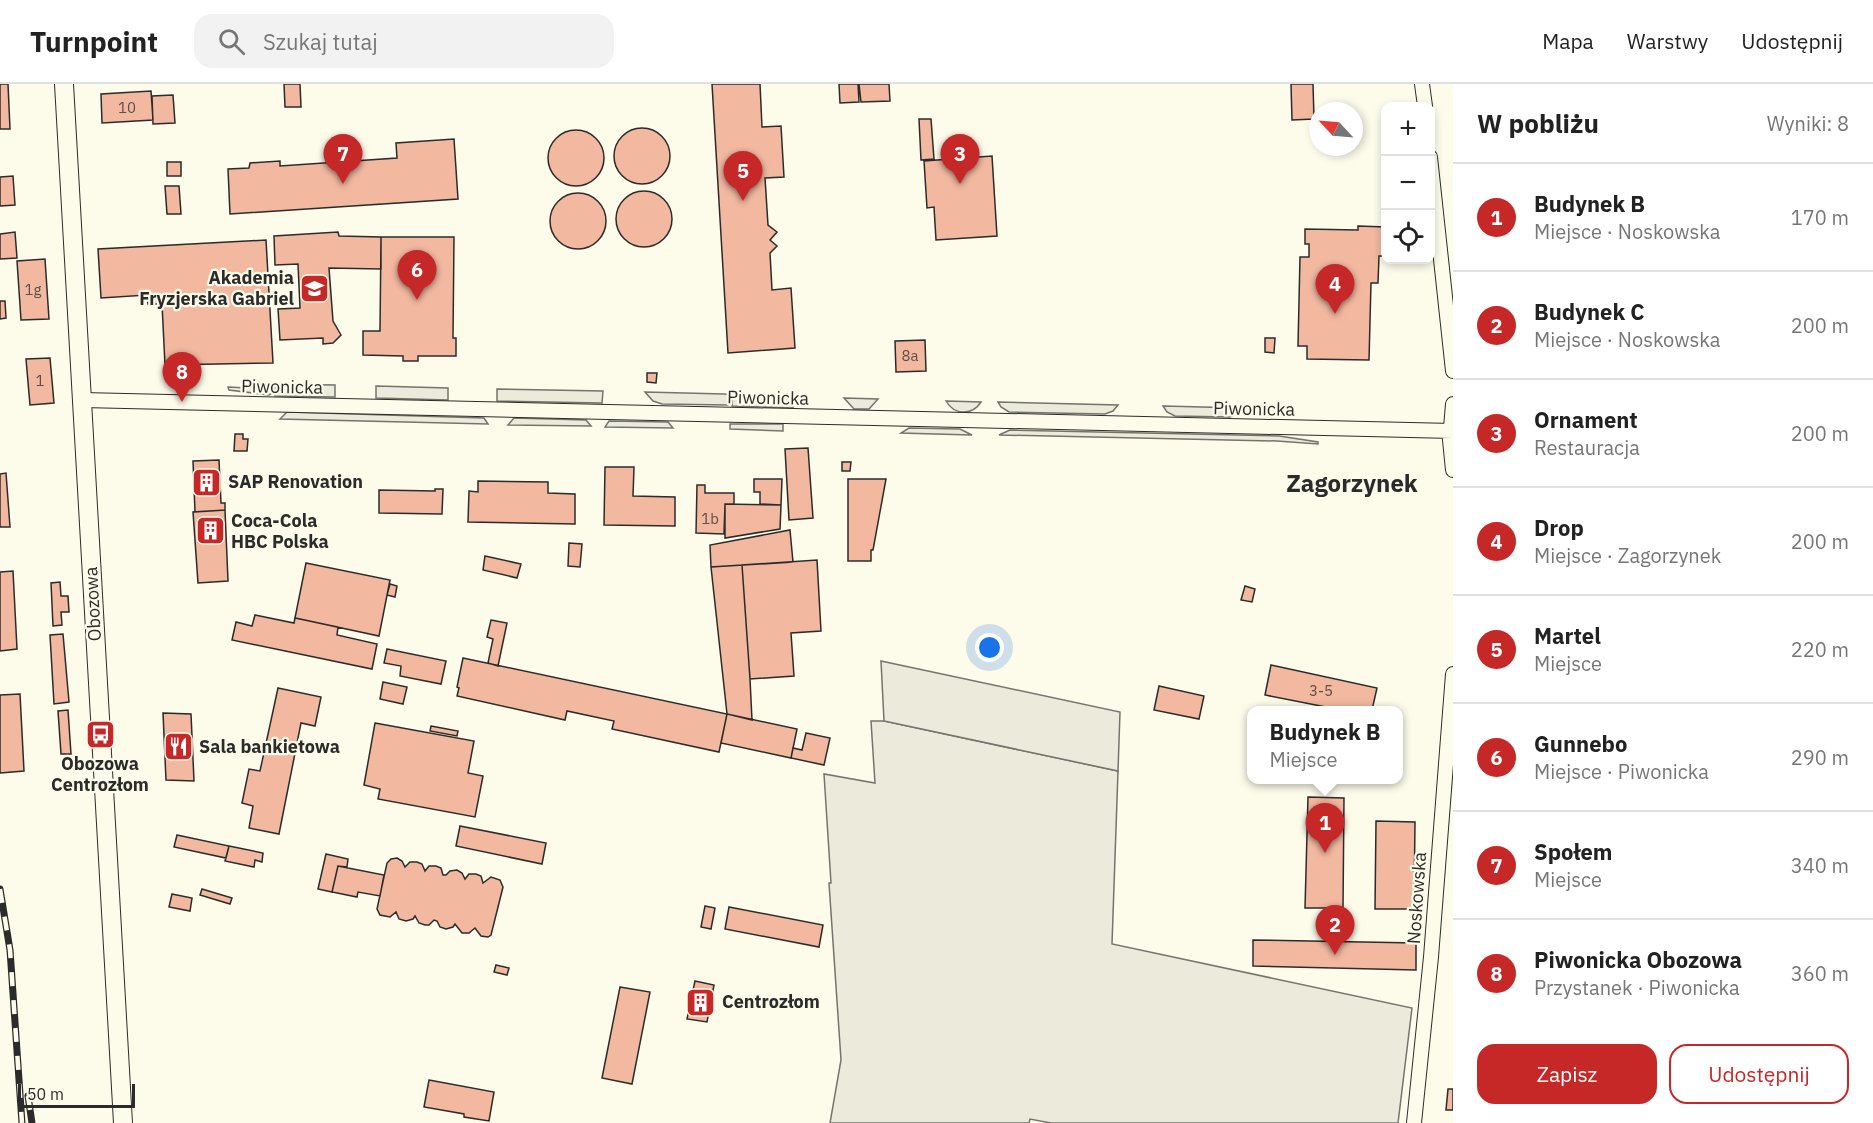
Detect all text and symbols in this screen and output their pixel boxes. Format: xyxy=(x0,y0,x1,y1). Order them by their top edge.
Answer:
search box xyxy=(194,14,614,68)
text: Turnpoint xyxy=(30,23,158,60)
icon: search xyxy=(215,25,248,58)
text: Szukaj tutaj xyxy=(263,27,378,56)
text: Mapa xyxy=(1542,27,1594,55)
text: Warstwy xyxy=(1627,27,1708,55)
text: Udostępnij xyxy=(1741,27,1843,55)
house number: 10 xyxy=(118,98,136,117)
north arrow xyxy=(1309,102,1363,156)
map controls xyxy=(1381,102,1435,264)
button: + xyxy=(1381,102,1435,156)
text: W pobliżu xyxy=(1477,106,1599,140)
text: Wyniki: 8 xyxy=(1767,110,1849,137)
pin: 7 xyxy=(324,135,362,184)
pin: 3 xyxy=(940,135,980,184)
pin: 5 xyxy=(724,152,762,201)
button: − xyxy=(1381,156,1435,210)
text: Budynek B xyxy=(1534,189,1645,218)
text: 1 xyxy=(1491,204,1503,231)
text: 170 m xyxy=(1791,204,1849,231)
button: locate xyxy=(1381,210,1435,264)
text: Miejsce · Noskowska xyxy=(1534,218,1720,245)
pin: 6 xyxy=(398,250,436,300)
pin: 4 xyxy=(1316,264,1354,314)
place label: Akademia Fryzjerska Gabriel xyxy=(139,266,295,310)
school or university icon: Akademia Fryzjerska Gabriel xyxy=(299,272,331,304)
house number: 1g xyxy=(25,280,42,299)
text: Budynek C xyxy=(1534,297,1645,326)
text: 2 xyxy=(1491,312,1503,339)
text: 200 m xyxy=(1791,312,1849,339)
text: Miejsce · Noskowska xyxy=(1534,326,1720,353)
house number: 8a xyxy=(901,346,919,365)
pin: 8 xyxy=(162,352,201,402)
house number: 1 xyxy=(35,371,45,390)
street label: Piwonicka xyxy=(241,374,324,399)
street label: Piwonicka xyxy=(727,385,810,410)
street label: Piwonicka xyxy=(1213,396,1296,421)
text: Ornament xyxy=(1534,405,1638,434)
text: 3 xyxy=(1491,420,1503,447)
text: 200 m xyxy=(1791,420,1849,447)
text: Restauracja xyxy=(1534,434,1640,461)
building icon: SAP Renovation xyxy=(191,466,223,498)
district label: Zagorzynek xyxy=(1286,467,1418,499)
place label: SAP Renovation xyxy=(228,470,363,493)
place label: Coca-Cola HBC Polska xyxy=(231,509,329,553)
house number: 1b xyxy=(701,509,719,528)
text: Drop xyxy=(1534,513,1584,542)
building icon: Coca-Cola HBC Polska xyxy=(194,515,226,547)
text: 4 xyxy=(1491,528,1503,555)
text: 200 m xyxy=(1791,528,1849,555)
text: Miejsce · Zagorzynek xyxy=(1534,542,1721,569)
street label: Obozowa xyxy=(79,566,106,642)
text: Martel xyxy=(1534,621,1601,650)
your location xyxy=(975,633,1004,662)
text: 5 xyxy=(1491,636,1503,663)
text: 220 m xyxy=(1791,636,1849,663)
text: Miejsce xyxy=(1534,650,1602,677)
house number: 3-5 xyxy=(1309,681,1333,700)
popup xyxy=(1247,706,1403,784)
text: Budynek B xyxy=(1270,717,1380,746)
bus stop icon: Obozowa Centrozłom xyxy=(84,719,116,751)
text: Gunnebo xyxy=(1534,729,1627,758)
restaurant icon: Sala bankietowa xyxy=(162,731,194,763)
place label: Sala bankietowa xyxy=(199,735,340,758)
text: 6 xyxy=(1491,744,1503,771)
text: 290 m xyxy=(1791,744,1849,771)
text: Miejsce xyxy=(1270,746,1337,773)
place label: Obozowa Centrozłom xyxy=(51,752,149,796)
text: Miejsce · Piwonicka xyxy=(1534,758,1709,785)
pin: 1 xyxy=(1306,804,1344,853)
text: Społem xyxy=(1534,837,1612,866)
street label: Noskowska xyxy=(1402,851,1431,945)
text: 7 xyxy=(1491,852,1503,879)
text: 340 m xyxy=(1791,852,1849,879)
text: Miejsce xyxy=(1534,866,1602,893)
pin: 2 xyxy=(1316,906,1354,955)
text: Piwonicka Obozowa xyxy=(1534,945,1742,974)
text: 8 xyxy=(1491,960,1503,987)
text: 360 m xyxy=(1791,960,1849,987)
text: Przystanek · Piwonicka xyxy=(1534,974,1740,1001)
building icon: Centrozłom xyxy=(685,986,717,1018)
place label: Centrozłom xyxy=(722,990,820,1013)
button: Zapisz xyxy=(1477,1044,1657,1104)
button: Udostępnij xyxy=(1669,1044,1849,1104)
scale bar xyxy=(18,1081,135,1108)
text: 50 m xyxy=(27,1084,64,1104)

